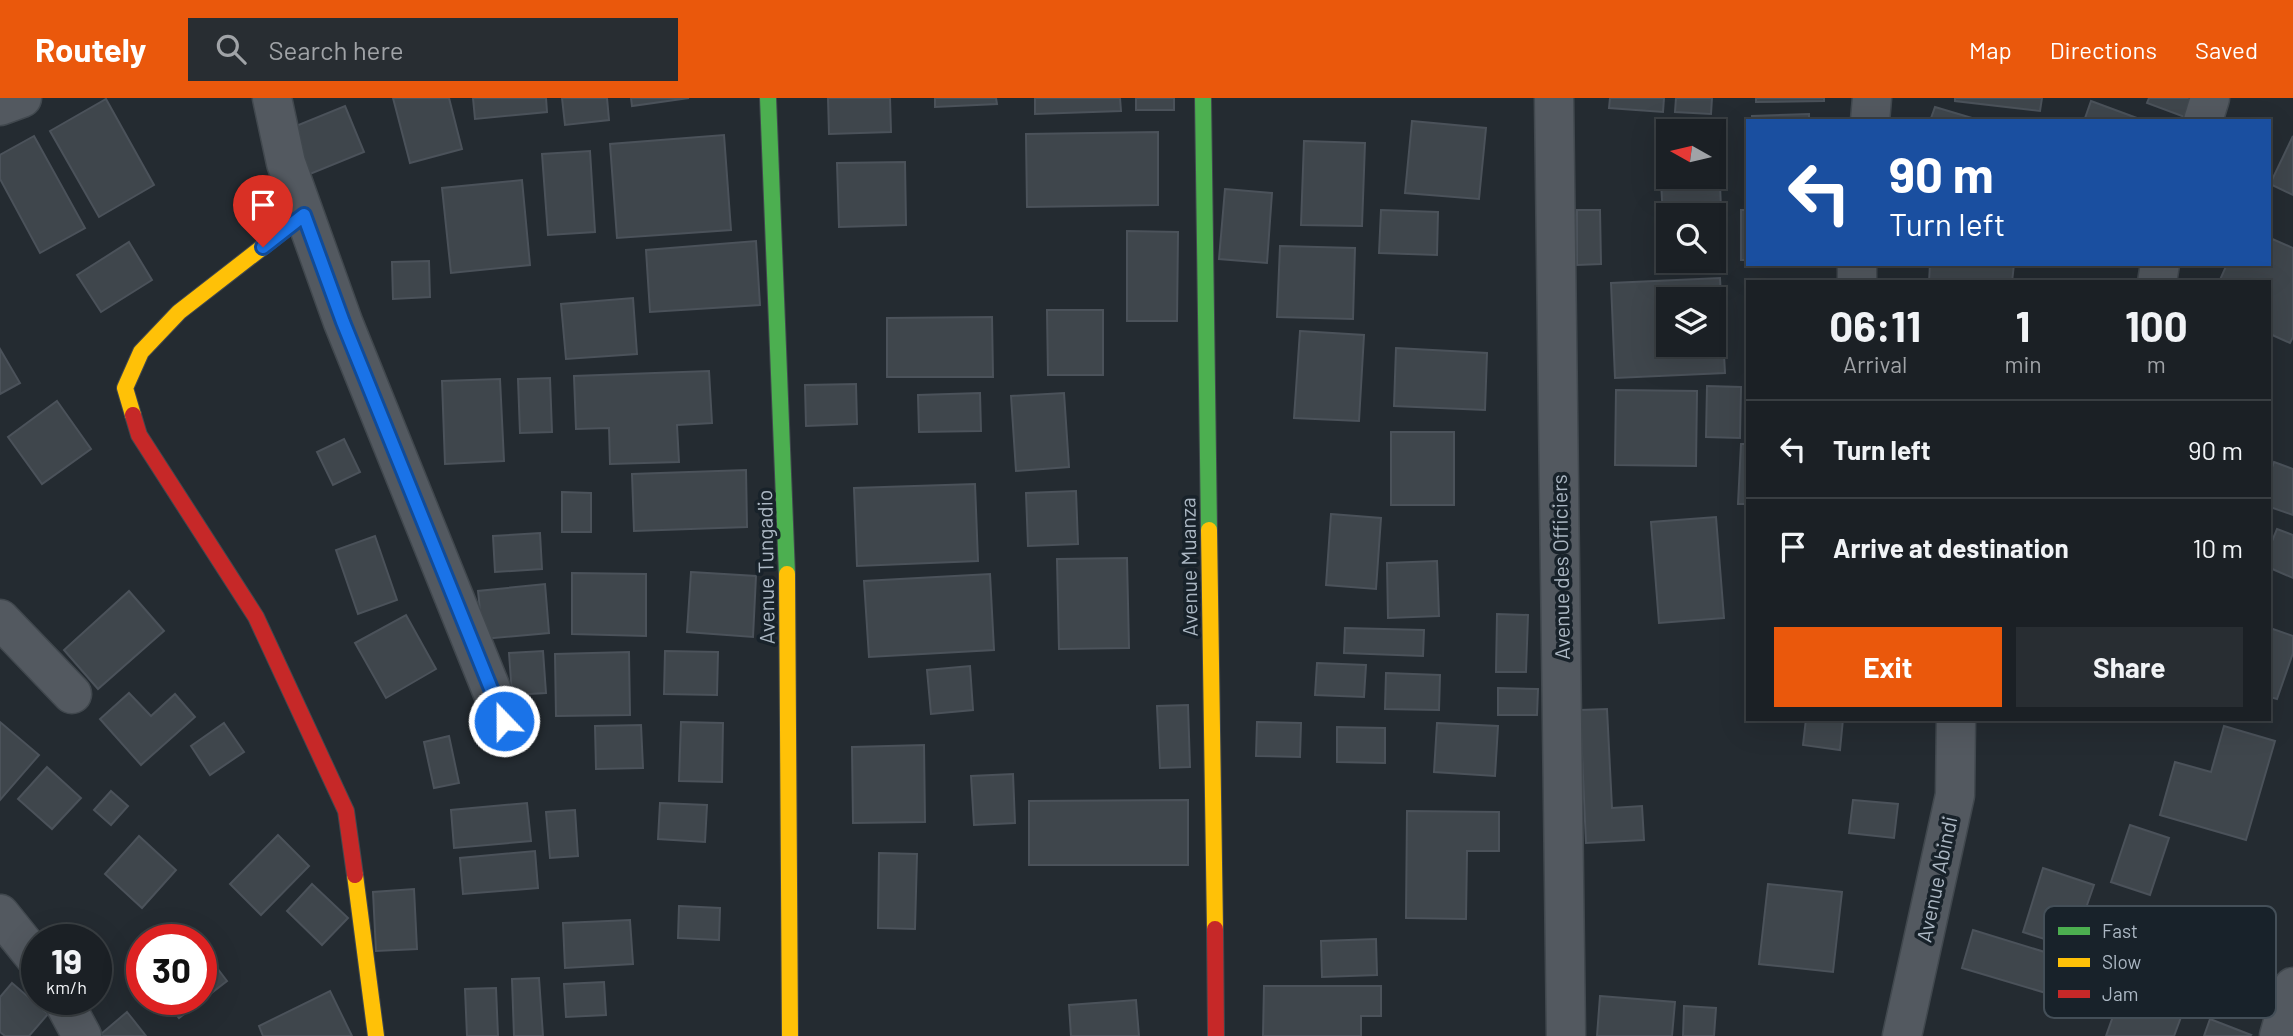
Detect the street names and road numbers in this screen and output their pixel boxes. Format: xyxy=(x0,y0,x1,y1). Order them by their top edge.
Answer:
street label: Avenue des Officiers xyxy=(1546,474,1574,660)
street label: Avenue Tungadio xyxy=(751,489,779,645)
street label: Avenue Muanza xyxy=(1174,497,1202,637)
street label: Avenue Abindi xyxy=(1910,814,1962,944)

